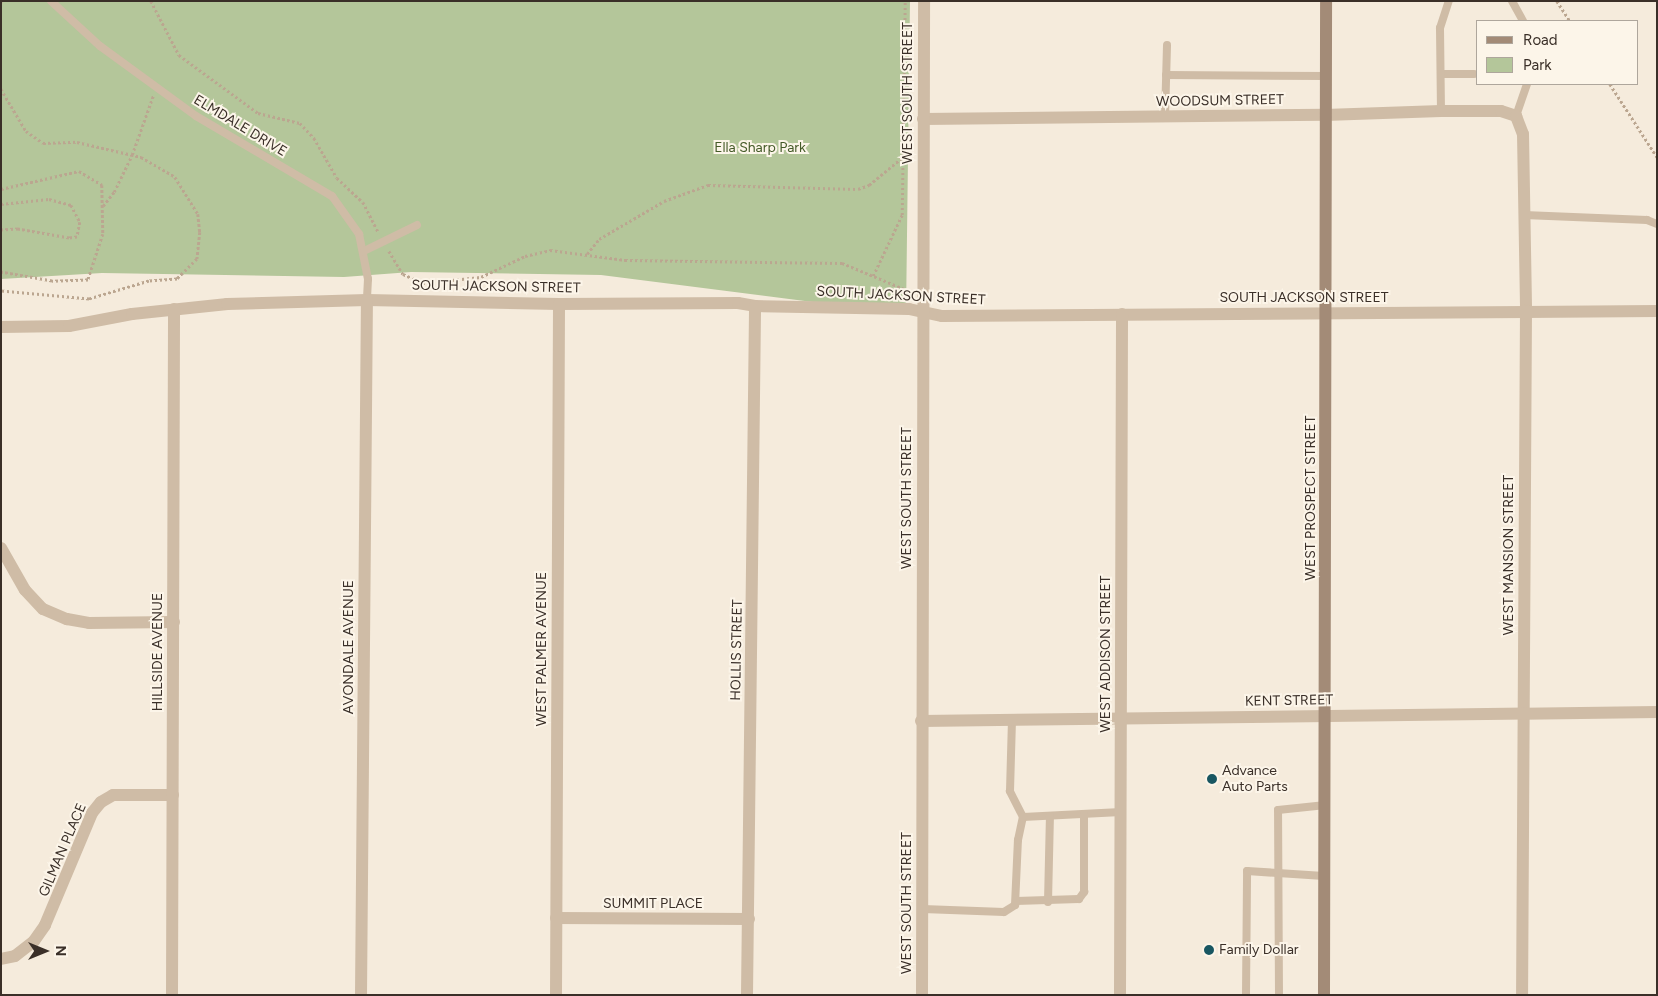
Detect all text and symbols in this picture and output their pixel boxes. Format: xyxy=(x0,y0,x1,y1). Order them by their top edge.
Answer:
legend xyxy=(1476,20,1638,85)
street label: WEST SOUTH STREET xyxy=(900,22,916,164)
text: Road xyxy=(1523,31,1558,49)
text: Park xyxy=(1523,56,1552,74)
street label: WOODSUM STREET xyxy=(1156,91,1284,111)
street label: ELMDALE DRIVE xyxy=(190,92,290,160)
park label: Ella Sharp Park xyxy=(714,140,806,156)
street label: SOUTH JACKSON STREET xyxy=(411,277,581,297)
street label: SOUTH JACKSON STREET xyxy=(816,283,986,309)
street label: SOUTH JACKSON STREET xyxy=(1219,290,1389,306)
street label: WEST PROSPECT STREET xyxy=(1303,416,1319,580)
street label: WEST SOUTH STREET xyxy=(899,427,915,569)
street label: WEST MANSION STREET xyxy=(1501,475,1517,635)
street label: WEST PALMER AVENUE xyxy=(534,572,550,726)
street label: WEST ADDISON STREET xyxy=(1098,575,1114,733)
street label: AVONDALE AVENUE xyxy=(341,580,357,714)
street label: HILLSIDE AVENUE xyxy=(150,593,166,711)
street label: HOLLIS STREET xyxy=(728,599,746,701)
street label: KENT STREET xyxy=(1245,692,1333,710)
place label: Advance Auto Parts xyxy=(1222,763,1288,796)
marker: Advance Auto Parts xyxy=(1206,773,1218,785)
street label: GILMAN PLACE xyxy=(36,801,90,899)
street label: WEST SOUTH STREET xyxy=(899,832,915,974)
street label: SUMMIT PLACE xyxy=(603,896,703,912)
north arrow xyxy=(20,926,70,976)
place label: Family Dollar xyxy=(1219,942,1299,958)
marker: Family Dollar xyxy=(1203,944,1215,956)
text: N xyxy=(52,946,69,956)

